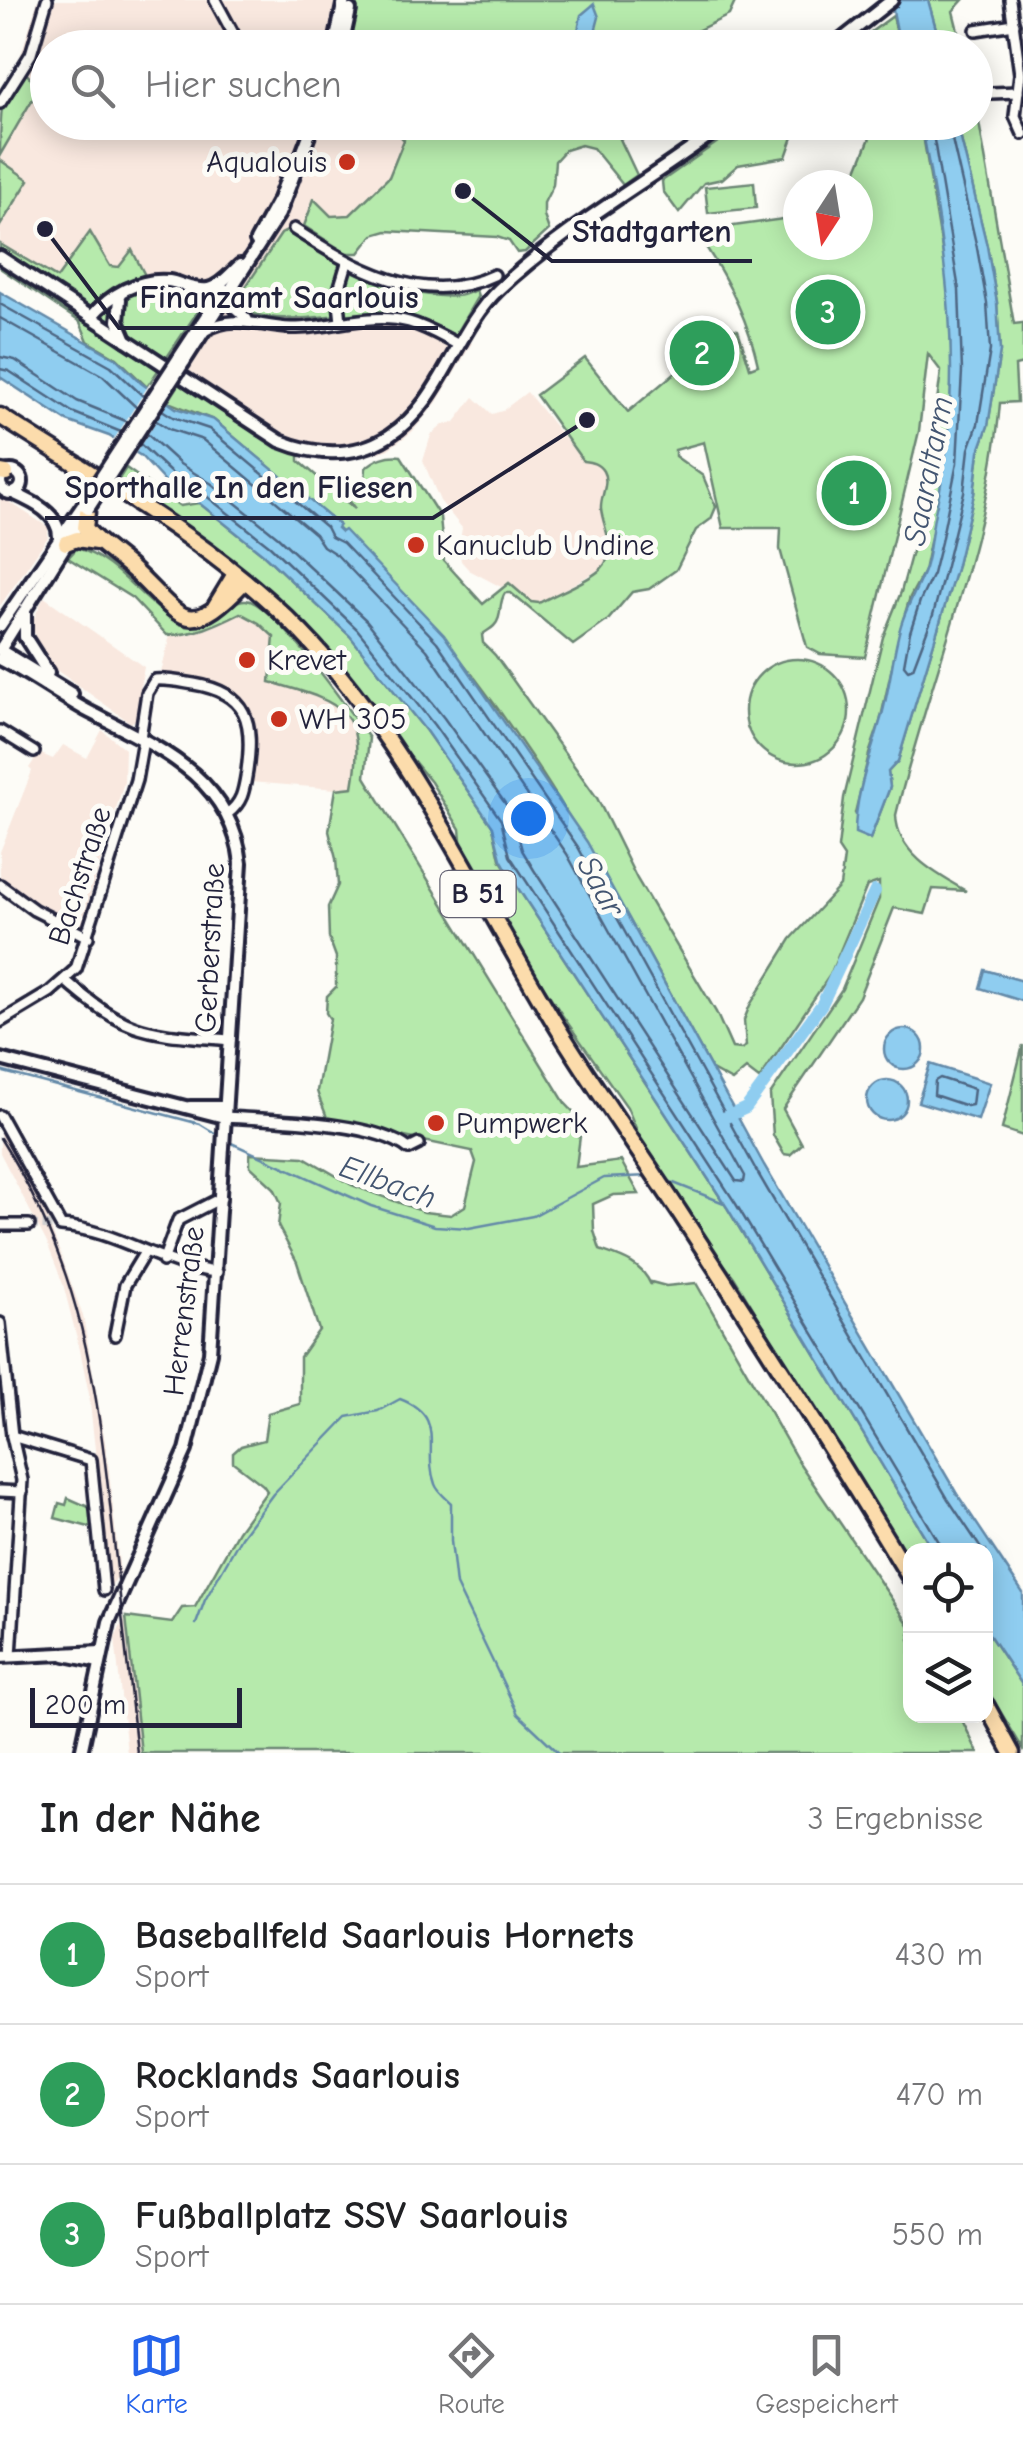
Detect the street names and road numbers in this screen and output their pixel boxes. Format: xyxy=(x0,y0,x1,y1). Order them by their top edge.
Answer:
street label: Bachstraße xyxy=(41,802,119,950)
street label: Gerberstraße xyxy=(188,862,232,1034)
road number: B 51 xyxy=(440,871,516,917)
street label: Herrenstraße xyxy=(156,1224,212,1398)

